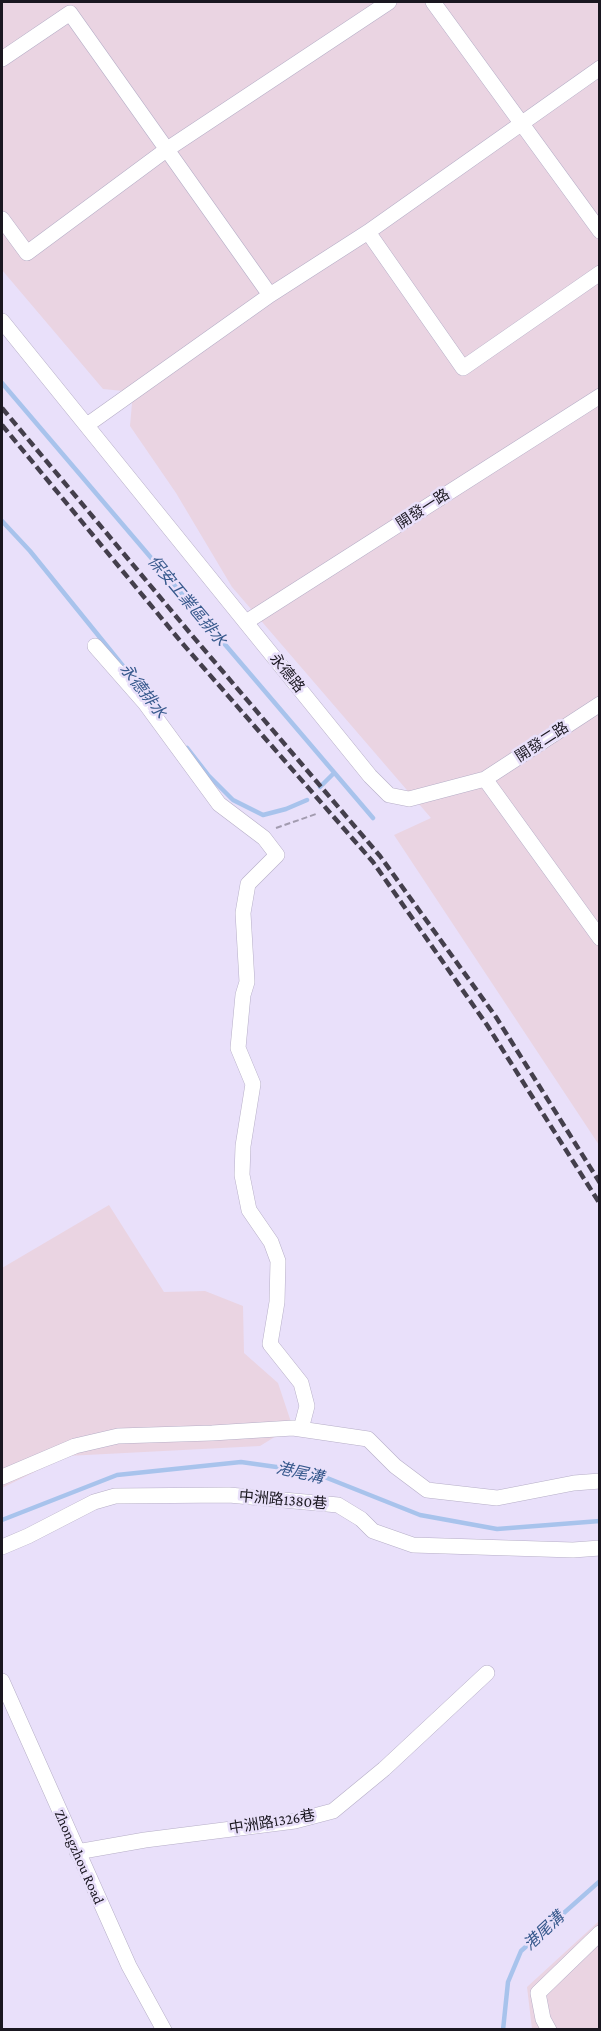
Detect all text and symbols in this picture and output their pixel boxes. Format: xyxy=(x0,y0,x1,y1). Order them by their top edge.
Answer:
street label: 開發一路 xyxy=(393,485,453,533)
water label: 保安工業區排水 xyxy=(144,552,230,650)
street label: 永德路 xyxy=(266,650,308,696)
water label: 永德排水 xyxy=(116,660,170,722)
street label: 開發二路 xyxy=(512,718,572,766)
water label: 港尾溝 xyxy=(274,1458,326,1488)
street label: 中洲路1380巷 xyxy=(238,1487,328,1513)
street label: 中洲路1326巷 xyxy=(228,1806,316,1838)
street label: Zhongzhou Road xyxy=(50,1807,108,1907)
water label: 港尾溝 xyxy=(520,1908,568,1954)

